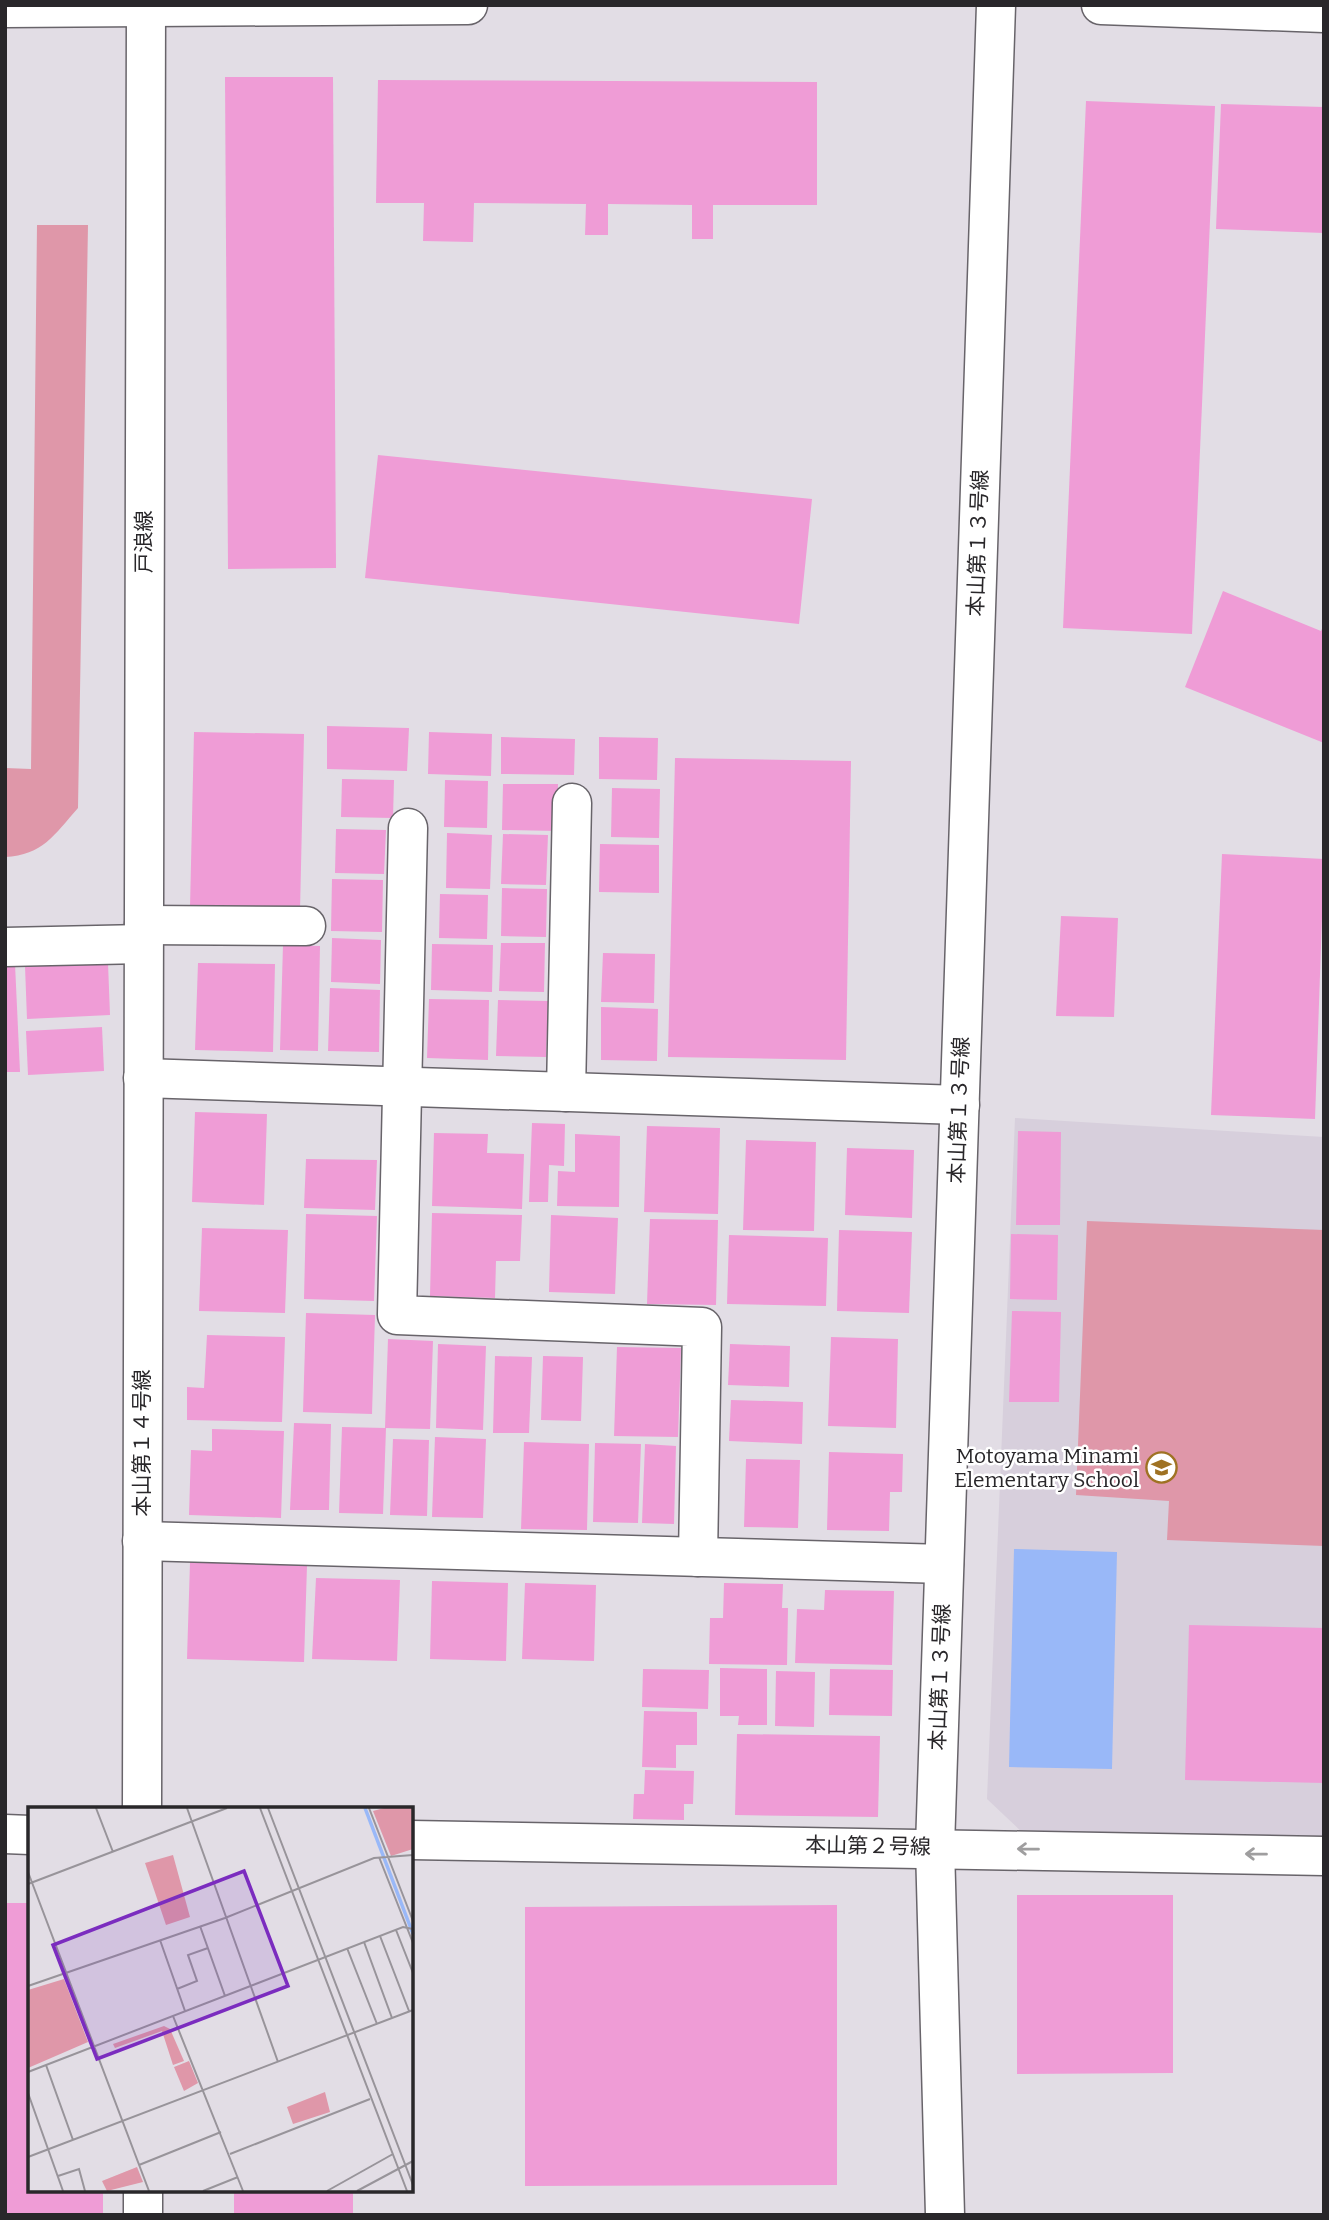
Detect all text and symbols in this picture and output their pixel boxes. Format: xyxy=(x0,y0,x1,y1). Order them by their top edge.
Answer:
street label: 本山第１３号線 xyxy=(962,469,994,617)
street label: 戸浪線 xyxy=(131,511,157,574)
street label: 本山第１３号線 xyxy=(943,1036,975,1184)
street label: 本山第１４号線 xyxy=(129,1370,155,1517)
place label: Motoyama Minami Elementary School xyxy=(954,1443,1139,1493)
school or university icon: Motoyama Minami Elementary School xyxy=(1145,1451,1179,1485)
street label: 本山第１３号線 xyxy=(924,1603,956,1751)
inset map xyxy=(28,1807,413,2192)
street label: 本山第２号線 xyxy=(805,1832,931,1860)
one-way arrow xyxy=(1017,1842,1040,1856)
one-way arrow xyxy=(1244,1847,1267,1861)

